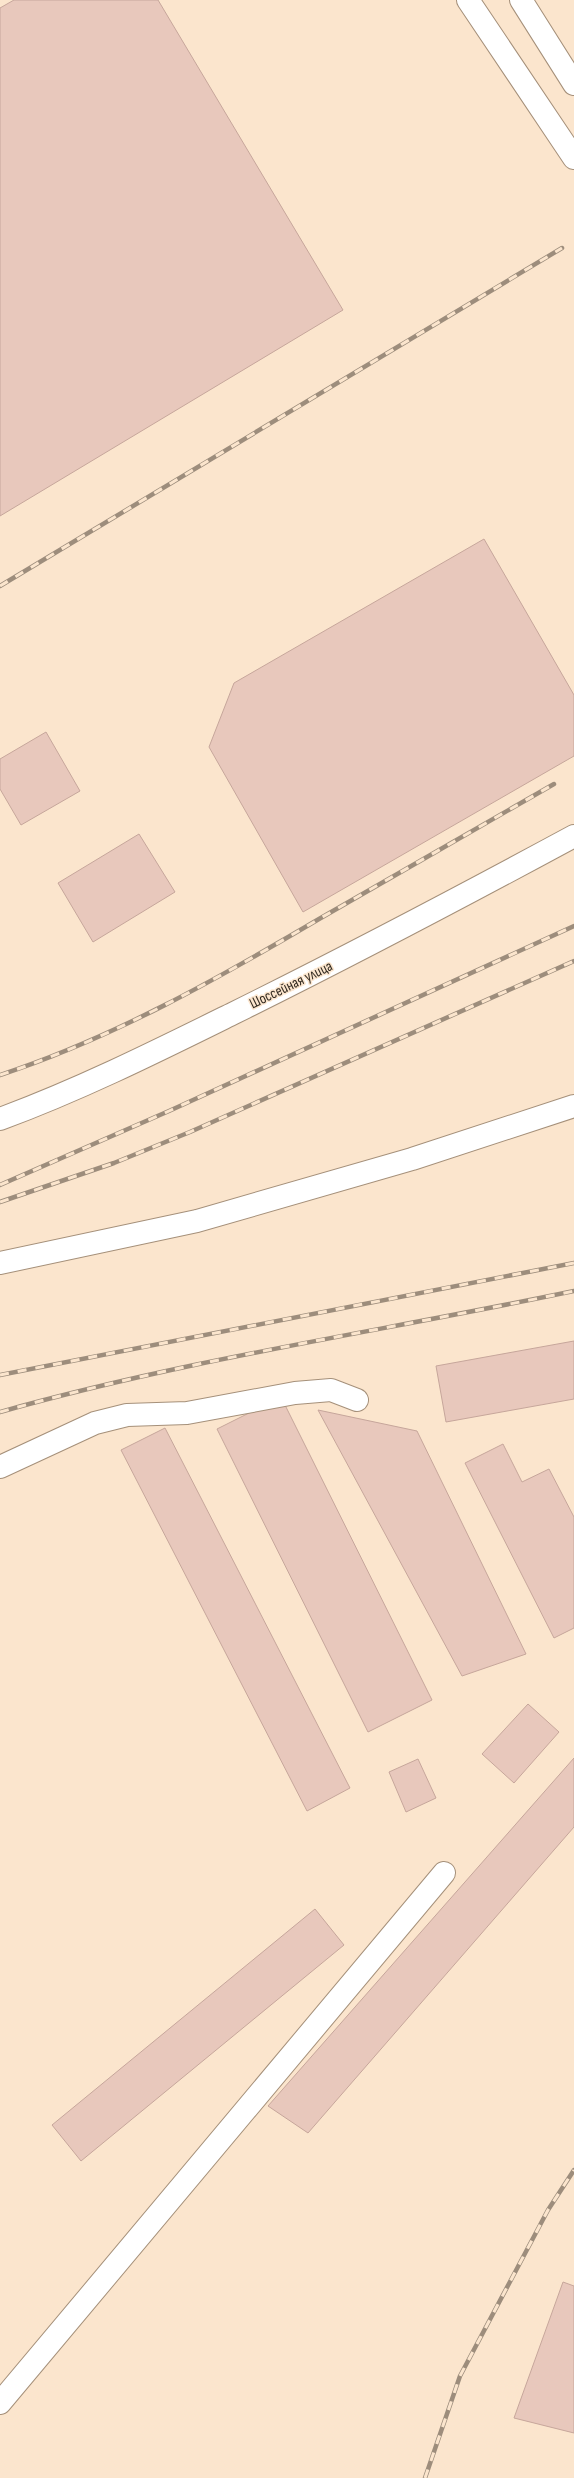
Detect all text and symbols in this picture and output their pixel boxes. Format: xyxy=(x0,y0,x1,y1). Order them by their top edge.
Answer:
street label: Шоссейная улица xyxy=(246,957,336,1013)

